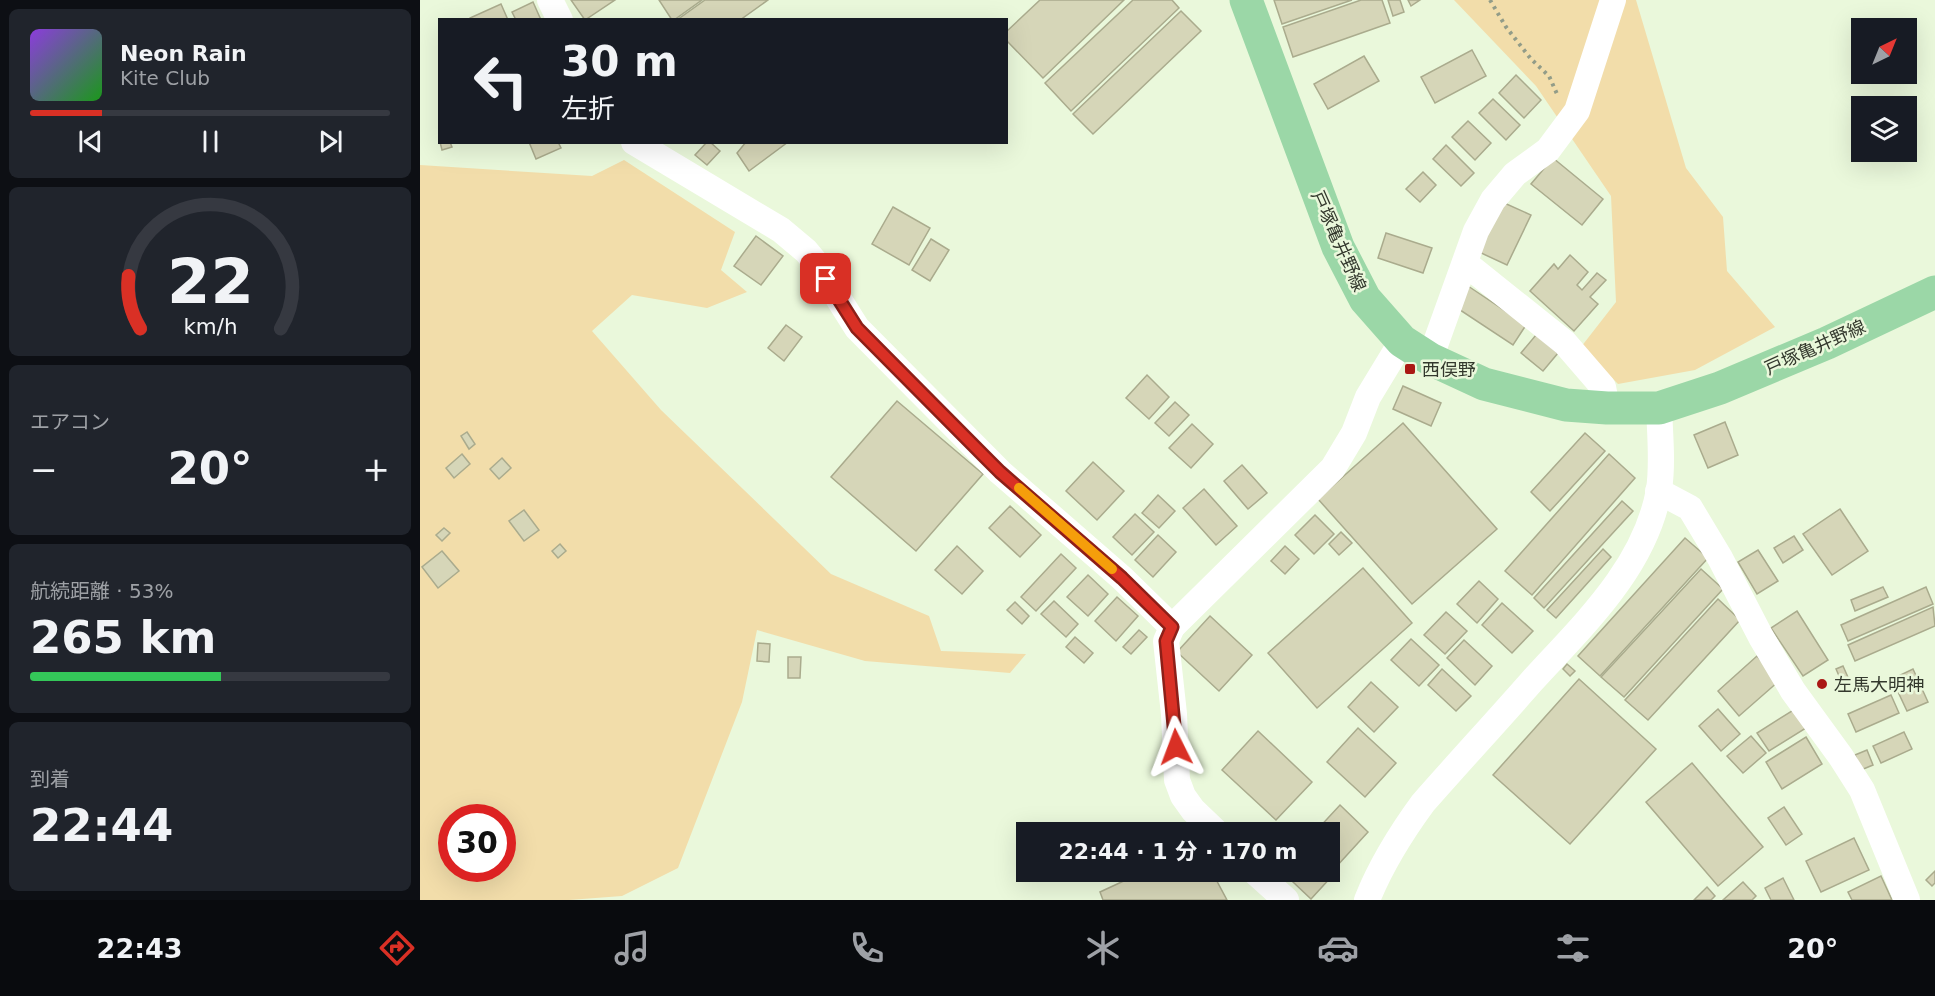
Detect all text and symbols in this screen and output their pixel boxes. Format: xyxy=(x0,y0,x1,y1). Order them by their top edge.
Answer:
north arrow xyxy=(1851,18,1917,84)
map controls xyxy=(1851,18,1917,162)
text: 30 m xyxy=(561,37,678,86)
text: Neon Rain xyxy=(120,41,247,66)
icon: left xyxy=(462,42,540,120)
text: Kite Club xyxy=(120,66,210,90)
text: 左折 xyxy=(561,93,615,124)
button: layers xyxy=(1851,96,1917,162)
icon: previous xyxy=(74,125,107,158)
icon: pause xyxy=(194,125,227,158)
icon: next xyxy=(314,125,347,158)
street label: 戸塚亀井野線 xyxy=(1307,187,1371,295)
text: 22 xyxy=(167,245,253,318)
pin xyxy=(800,253,851,304)
icon: arrive xyxy=(809,262,842,295)
text: km/h xyxy=(183,314,237,339)
street label: 戸塚亀井野線 xyxy=(1761,315,1869,379)
place label: 西俣野 xyxy=(1422,359,1476,380)
marker: 西俣野 xyxy=(1403,362,1417,376)
text: エアコン xyxy=(30,410,110,434)
text: 20° xyxy=(167,442,253,495)
text: − xyxy=(30,450,58,489)
text: + xyxy=(362,450,390,489)
text: 航続距離 · 53% xyxy=(30,579,174,603)
text: 265 km xyxy=(30,611,216,664)
place label: 左馬大明神 xyxy=(1834,674,1924,695)
marker: 左馬大明神 xyxy=(1815,677,1829,691)
position arrow xyxy=(1144,715,1208,779)
text: 到着 xyxy=(30,767,70,791)
text: 22:44 xyxy=(30,799,173,852)
speed limit sign: 30 xyxy=(438,804,516,882)
text: 22:44 · 1 分 · 170 m xyxy=(1059,839,1297,864)
icon: directions xyxy=(376,927,418,969)
icon: music xyxy=(611,927,653,969)
icon: phone xyxy=(846,927,888,969)
icon: climate xyxy=(1082,927,1124,969)
icon: car xyxy=(1317,927,1359,969)
icon: filters xyxy=(1552,927,1594,969)
text: 22:43 xyxy=(97,933,183,964)
text: 20° xyxy=(1787,933,1838,964)

